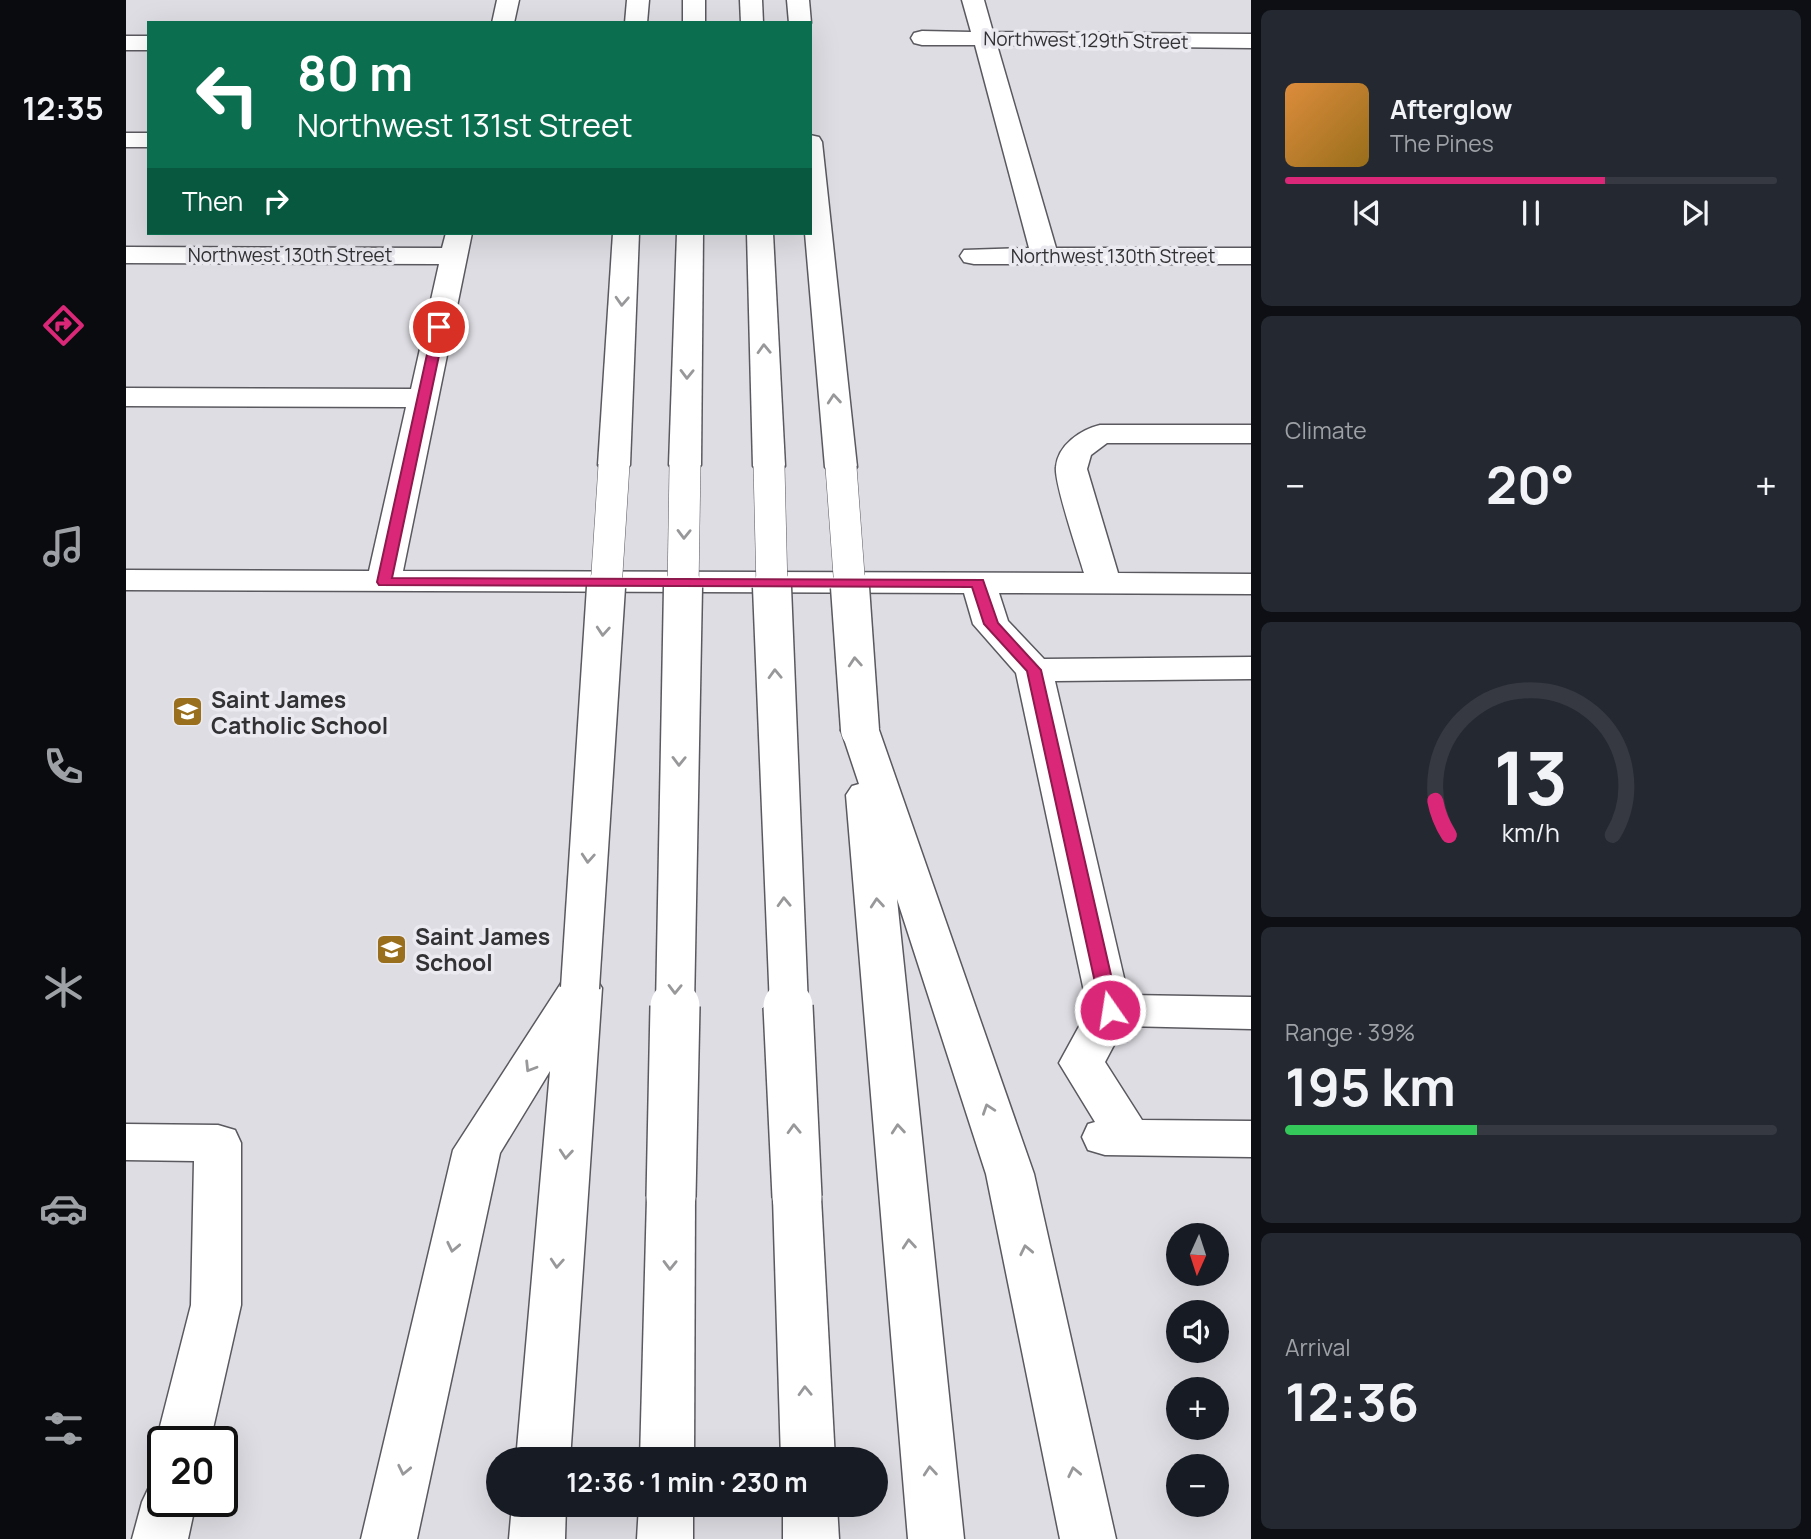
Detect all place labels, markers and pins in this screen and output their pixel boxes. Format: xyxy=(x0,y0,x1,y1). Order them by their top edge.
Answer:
pin xyxy=(409,297,469,357)
place label: Saint James Catholic School xyxy=(211,683,388,741)
school or university icon: Saint James Catholic School xyxy=(171,695,205,729)
place label: Saint James School xyxy=(415,920,550,978)
school or university icon: Saint James School xyxy=(375,932,409,966)

